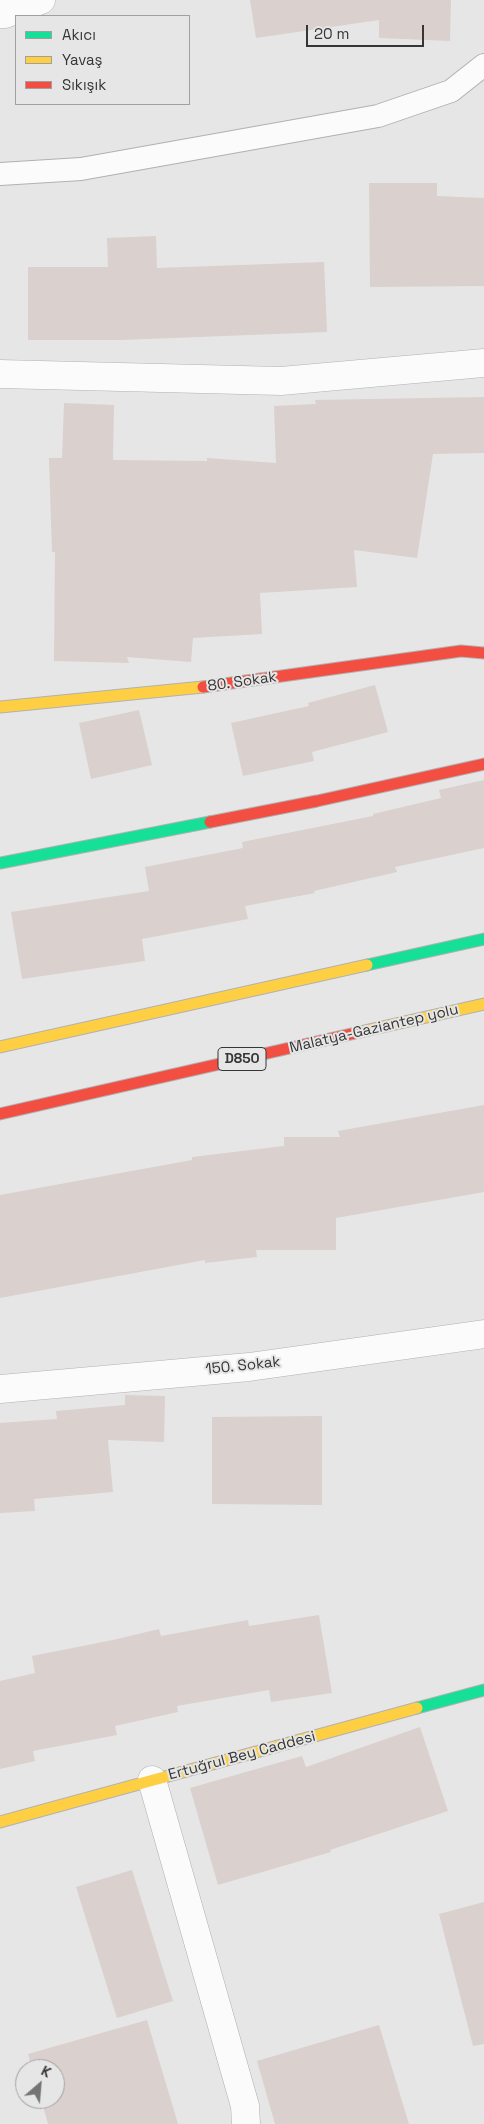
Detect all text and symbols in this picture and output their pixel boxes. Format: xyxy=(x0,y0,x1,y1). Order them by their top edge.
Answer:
legend xyxy=(15,15,190,105)
scale bar xyxy=(309,15,426,47)
text: 20 m xyxy=(314,24,349,43)
text: Akıcı xyxy=(62,25,96,44)
text: Yavaş xyxy=(62,50,102,69)
text: Sıkışık xyxy=(62,75,106,94)
street label: 80. Sokak xyxy=(206,668,278,696)
street label: Malatya-Gaziantep yolu xyxy=(288,1001,460,1057)
road number: D850 xyxy=(218,1048,266,1070)
street label: 150. Sokak xyxy=(205,1353,281,1379)
street label: Ertuğrul Bey Caddesi xyxy=(166,1728,318,1784)
north arrow xyxy=(15,2059,65,2109)
text: K xyxy=(38,2062,54,2082)

